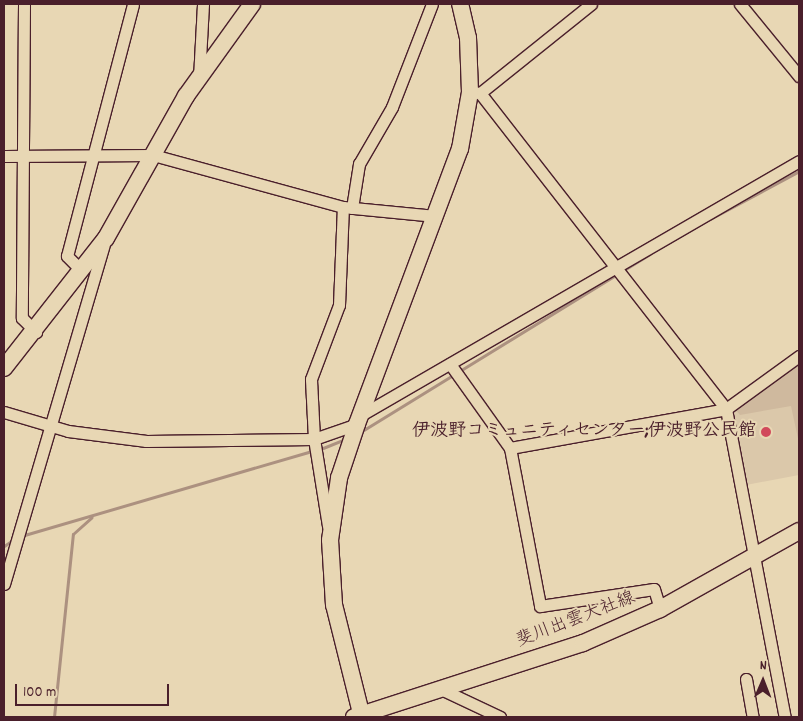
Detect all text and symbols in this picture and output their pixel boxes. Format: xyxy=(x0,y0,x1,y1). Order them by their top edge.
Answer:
place label: 伊波野コミュニティセンター;伊波野公民館 xyxy=(411,421,756,443)
marker: 伊波野コミュニティセンター;伊波野公民館 xyxy=(760,426,772,438)
street label: 斐川出雲大社線 xyxy=(513,588,639,654)
north arrow xyxy=(738,656,788,706)
text: N xyxy=(760,656,767,676)
scale bar xyxy=(18,674,171,706)
text: 100 m xyxy=(23,682,56,704)

